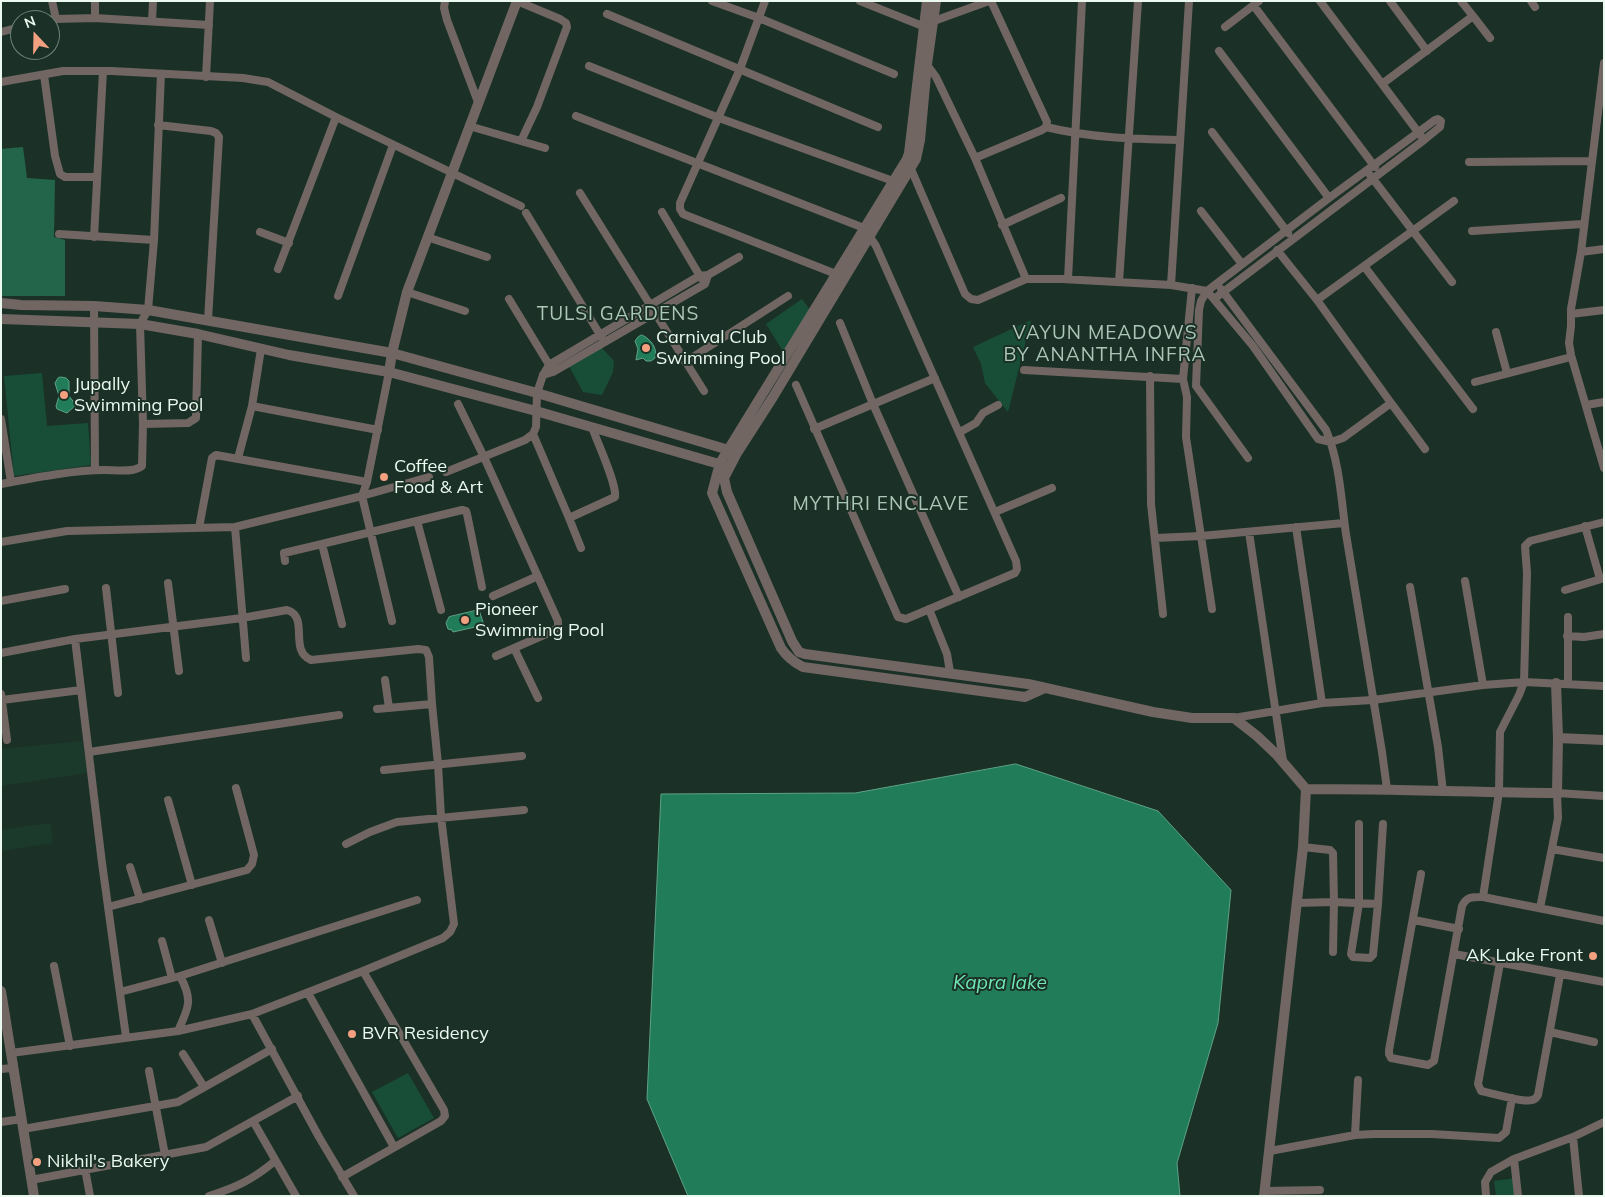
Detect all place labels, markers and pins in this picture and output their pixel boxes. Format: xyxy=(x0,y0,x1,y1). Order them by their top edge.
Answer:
place label: Carnival Club Swimming Pool xyxy=(656,327,785,369)
marker: Carnival Club Swimming Pool xyxy=(640,342,652,354)
place label: Jupally Swimming Pool xyxy=(74,374,203,416)
marker: Jupally Swimming Pool xyxy=(58,389,70,401)
place label: Coffee Food & Art xyxy=(394,456,483,498)
marker: Coffee Food & Art xyxy=(378,471,390,483)
place label: Pioneer Swimming Pool xyxy=(475,599,604,642)
marker: Pioneer Swimming Pool xyxy=(459,614,471,626)
place label: AK Lake Front xyxy=(1466,945,1583,967)
marker: AK Lake Front xyxy=(1587,950,1599,962)
place label: BVR Residency xyxy=(362,1023,489,1045)
marker: BVR Residency xyxy=(346,1028,358,1040)
place label: Nikhil's Bakery xyxy=(47,1151,169,1173)
marker: Nikhil's Bakery xyxy=(31,1156,43,1168)

